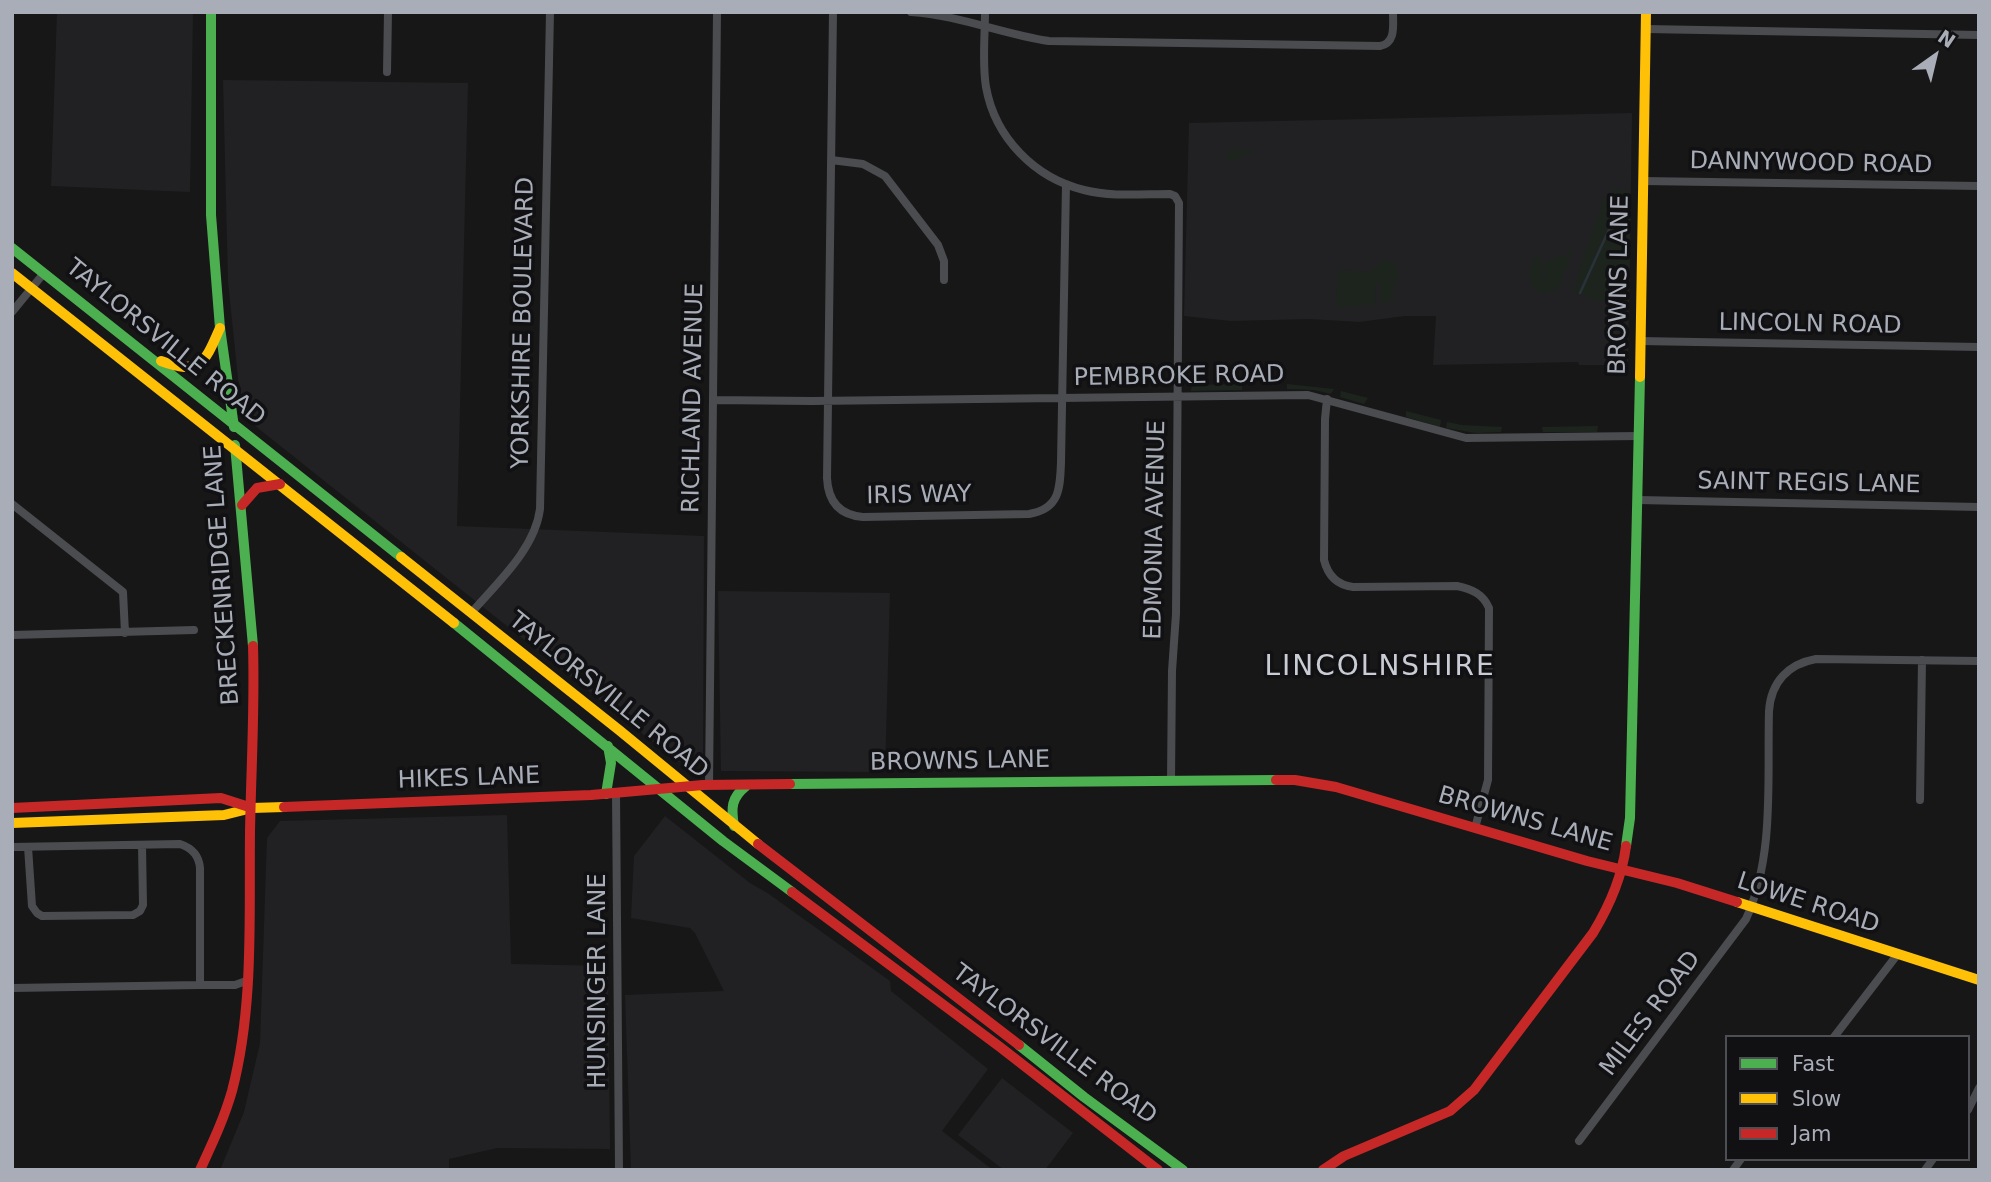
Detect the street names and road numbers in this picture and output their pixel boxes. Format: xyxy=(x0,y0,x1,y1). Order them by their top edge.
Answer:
street label: DANNYWOOD ROAD xyxy=(1689,147,1933,181)
street label: YORKSHIRE BOULEVARD xyxy=(507,177,541,469)
street label: BROWNS LANE xyxy=(1604,195,1636,375)
street label: TAYLORSVILLE ROAD xyxy=(59,254,271,432)
street label: RICHLAND AVENUE xyxy=(678,283,710,513)
street label: LINCOLN ROAD xyxy=(1718,309,1902,341)
street label: PEMBROKE ROAD xyxy=(1073,361,1285,393)
street label: EDMONIA AVENUE xyxy=(1140,420,1172,640)
street label: BRECKENRIDGE LANE xyxy=(200,444,246,706)
street label: SAINT REGIS LANE xyxy=(1697,468,1921,500)
street label: IRIS WAY xyxy=(866,481,972,511)
street label: TAYLORSVILLE ROAD xyxy=(502,607,714,785)
street label: BROWNS LANE xyxy=(870,746,1050,778)
street label: HIKES LANE xyxy=(397,762,541,796)
street label: BROWNS LANE xyxy=(1435,781,1615,859)
street label: LOWE ROAD xyxy=(1733,867,1883,941)
street label: HUNSINGER LANE xyxy=(585,873,613,1089)
street label: MILES ROAD xyxy=(1595,946,1707,1082)
street label: TAYLORSVILLE ROAD xyxy=(946,959,1162,1131)

